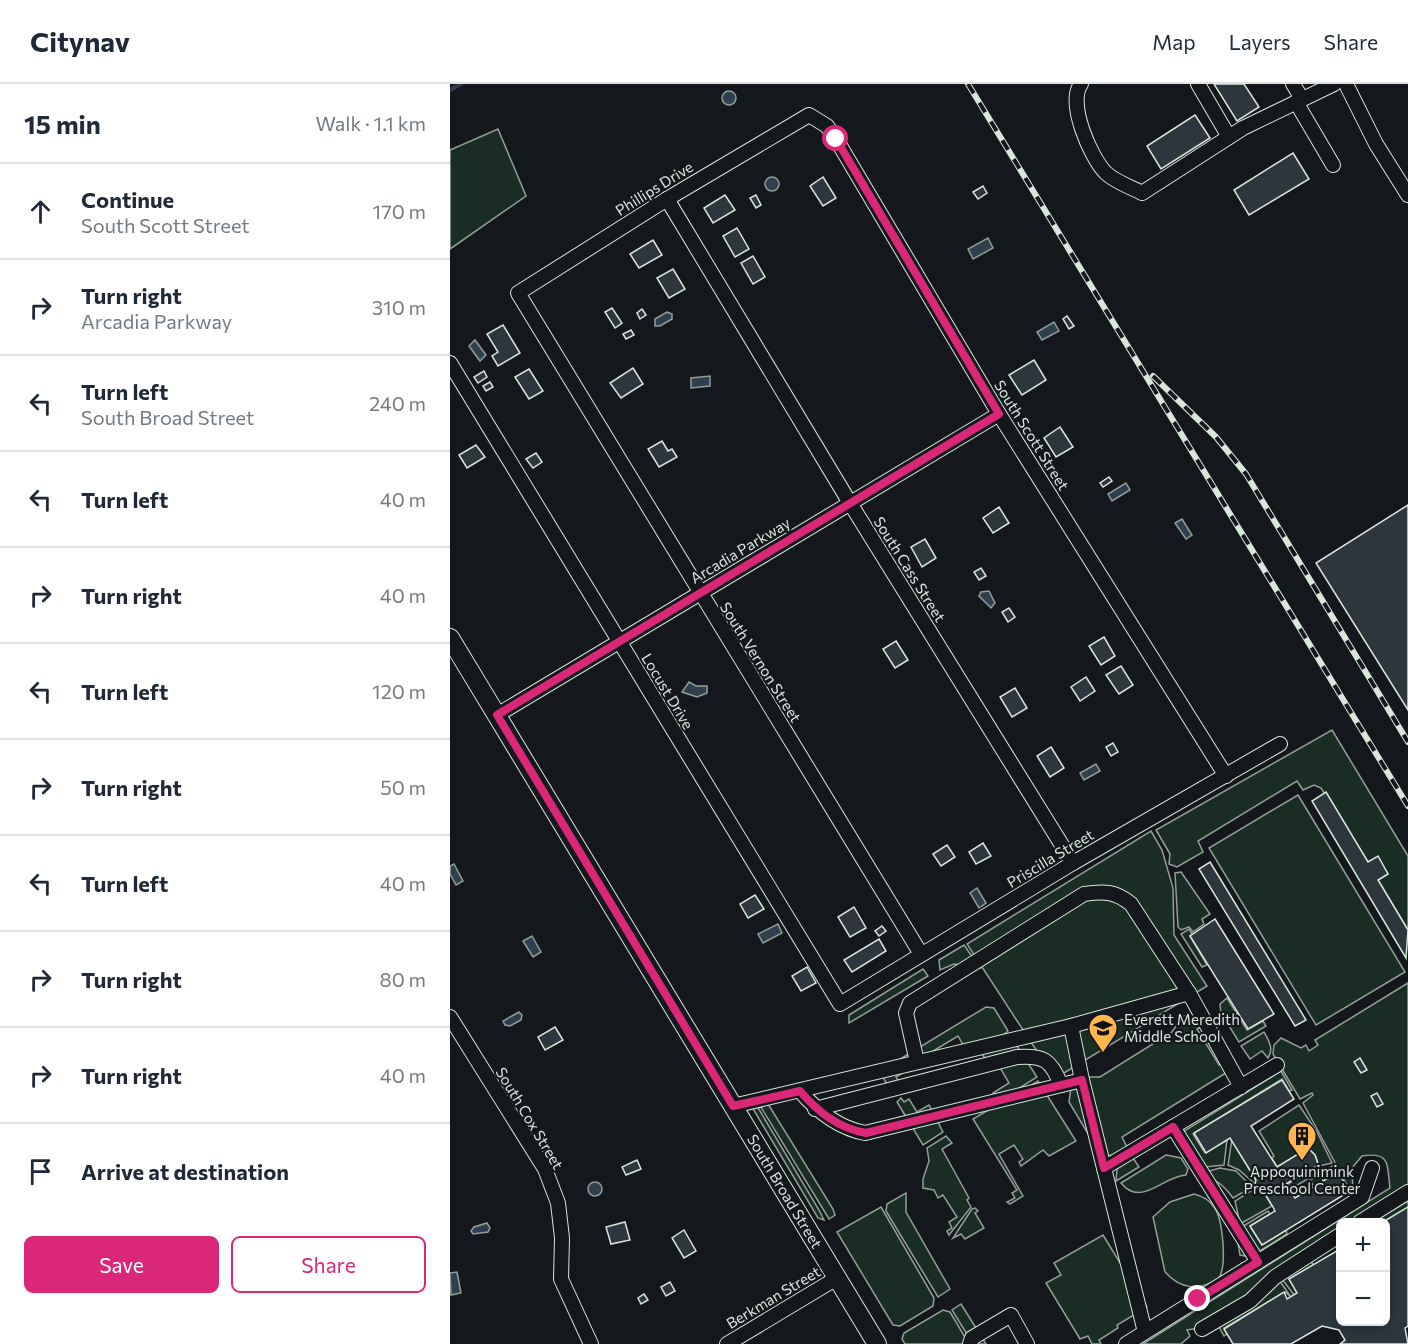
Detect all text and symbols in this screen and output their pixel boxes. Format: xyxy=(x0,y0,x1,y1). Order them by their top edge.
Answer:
text: Citynav xyxy=(30,24,130,58)
text: Map xyxy=(1152,29,1196,54)
text: Layers xyxy=(1229,29,1291,54)
text: Share xyxy=(1324,29,1378,54)
text: 15 min xyxy=(24,108,101,139)
text: Walk · 1.1 km xyxy=(316,111,426,135)
route start xyxy=(822,125,848,151)
street label: Phillips Drive xyxy=(612,157,696,219)
text: Continue xyxy=(81,186,174,213)
icon: ahead xyxy=(24,195,57,228)
text: 170 m xyxy=(373,199,426,223)
text: South Scott Street xyxy=(81,213,250,237)
text: Turn right xyxy=(81,282,182,309)
icon: right xyxy=(24,291,57,324)
text: 310 m xyxy=(372,295,426,319)
text: Arcadia Parkway xyxy=(81,309,232,333)
street label: South Scott Street xyxy=(991,377,1073,493)
text: Turn left xyxy=(81,378,168,405)
icon: left xyxy=(24,387,57,420)
text: 240 m xyxy=(369,391,426,415)
text: South Broad Street xyxy=(81,405,254,429)
icon: left xyxy=(24,483,57,516)
text: Turn left xyxy=(81,486,168,513)
text: 40 m xyxy=(380,487,426,511)
street label: Arcadia Parkway xyxy=(687,513,793,587)
street label: South Cass Street xyxy=(870,513,950,625)
icon: right xyxy=(24,579,57,612)
text: Turn right xyxy=(81,582,182,609)
text: 40 m xyxy=(380,583,426,607)
street label: South Vernon Street xyxy=(717,599,805,725)
street label: Locust Drive xyxy=(638,650,698,732)
icon: left xyxy=(24,675,57,708)
text: Turn left xyxy=(81,678,168,705)
text: 120 m xyxy=(372,679,426,703)
icon: right xyxy=(24,771,57,804)
text: Turn right xyxy=(81,774,182,801)
text: 50 m xyxy=(380,775,426,799)
street label: Priscilla Street xyxy=(1003,825,1097,891)
icon: left xyxy=(24,867,57,900)
text: Turn left xyxy=(81,870,168,897)
text: 40 m xyxy=(380,871,426,895)
icon: right xyxy=(24,963,57,996)
text: Turn right xyxy=(81,966,182,993)
text: 80 m xyxy=(380,967,426,991)
place label: Everett Meredith Middle School xyxy=(1124,1010,1240,1045)
school or university icon: Everett Meredith Middle School xyxy=(1087,1012,1119,1054)
icon: right xyxy=(24,1059,57,1092)
text: Turn right xyxy=(81,1062,182,1089)
text: 40 m xyxy=(380,1063,426,1087)
street label: South Cox Street xyxy=(492,1064,568,1172)
building icon: Appoquinimink Preschool Center xyxy=(1286,1120,1318,1162)
street label: South Broad Street xyxy=(744,1131,826,1251)
icon: arrive xyxy=(24,1155,57,1188)
text: Arrive at destination xyxy=(81,1158,289,1185)
place label: Appoquinimink Preschool Center xyxy=(1243,1162,1361,1197)
map controls xyxy=(1336,1218,1390,1326)
button: + xyxy=(1336,1218,1390,1272)
button: Save xyxy=(24,1236,219,1293)
button: Share xyxy=(231,1236,426,1293)
street label: Berkman Street xyxy=(723,1262,823,1332)
button: − xyxy=(1336,1272,1390,1326)
route end xyxy=(1184,1285,1210,1311)

